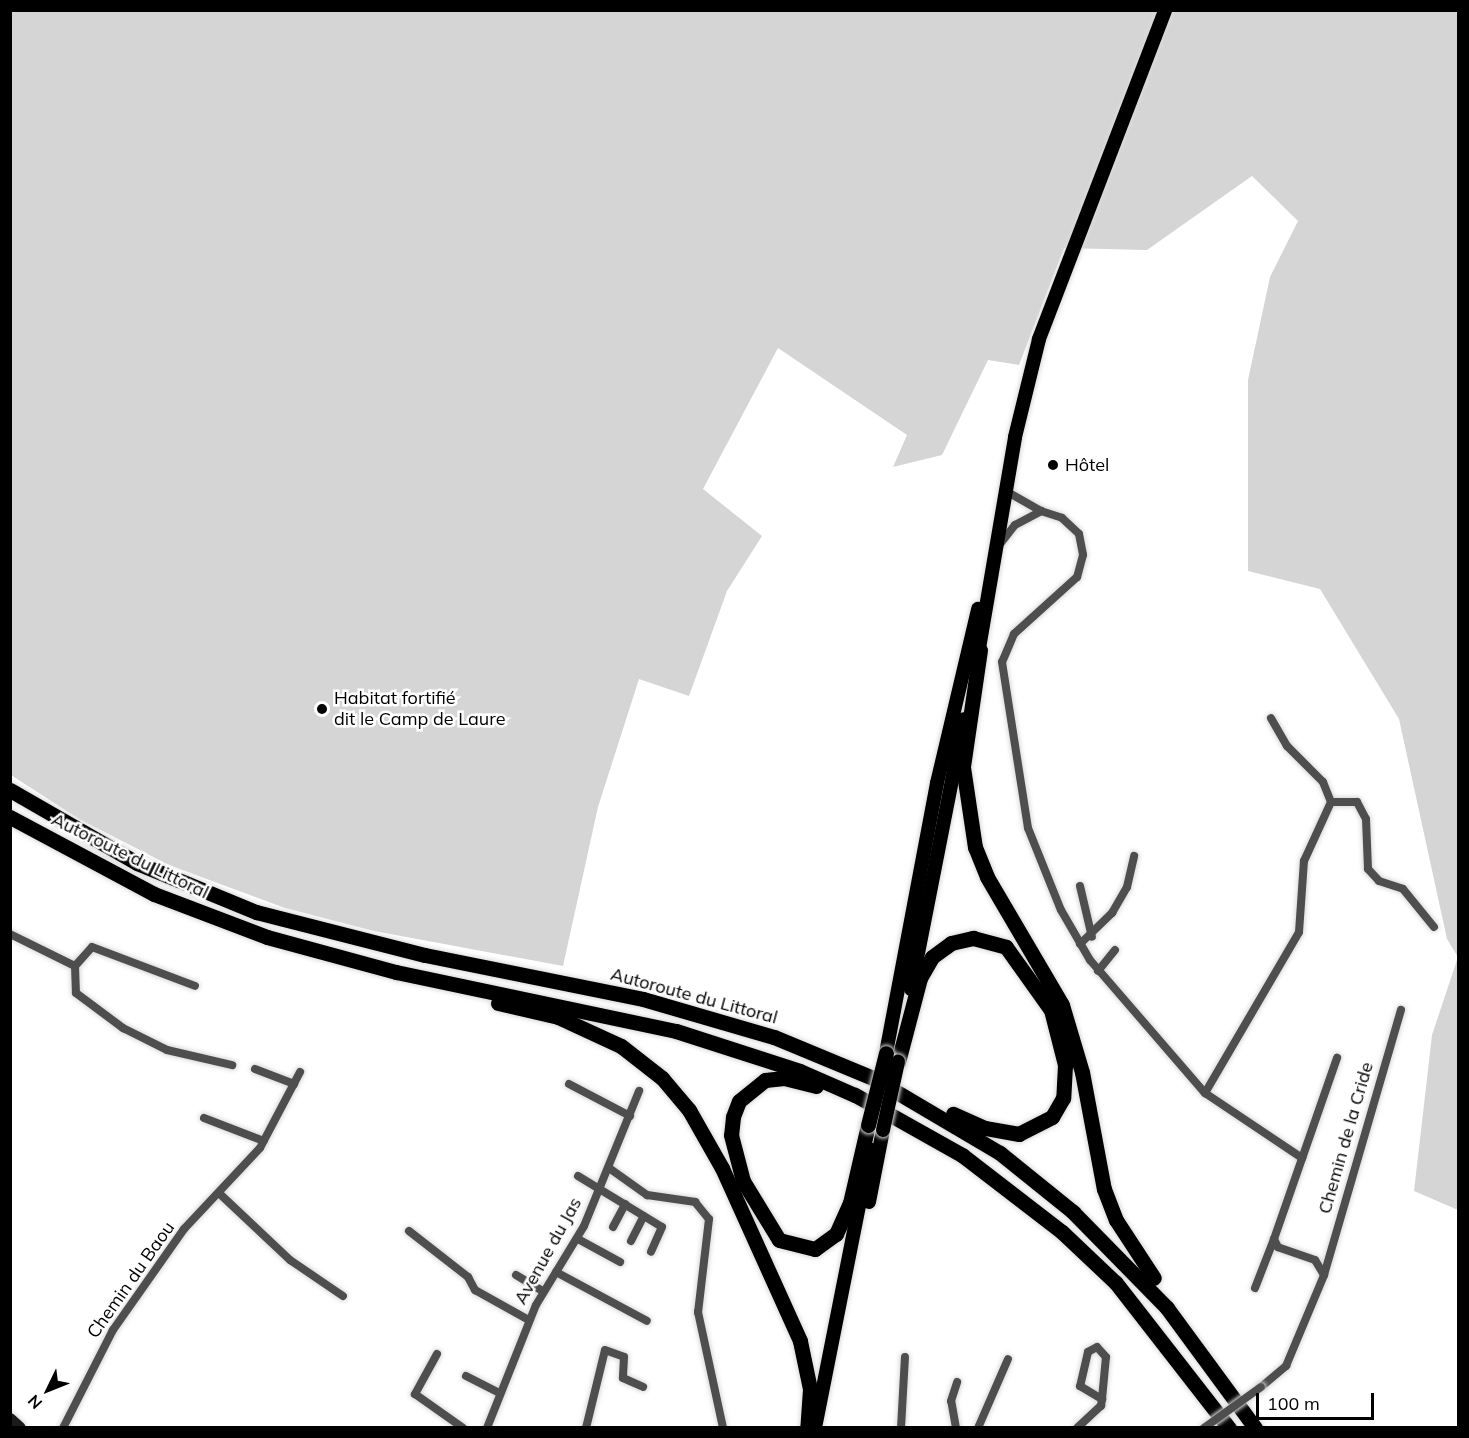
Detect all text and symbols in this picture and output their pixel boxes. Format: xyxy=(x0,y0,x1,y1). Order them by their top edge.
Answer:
place label: Hôtel xyxy=(1065,454,1109,476)
marker: Hôtel xyxy=(1046,458,1060,472)
place label: Habitat fortifié dit le Camp de Laure xyxy=(334,688,505,730)
marker: Habitat fortifié dit le Camp de Laure xyxy=(315,702,329,716)
street label: Autoroute du Littoral xyxy=(48,809,212,903)
street label: Autoroute du Littoral xyxy=(608,963,780,1029)
street label: Chemin de la Cride xyxy=(1314,1060,1378,1216)
street label: Avenue du Jas xyxy=(510,1194,586,1308)
street label: Chemin du Baou xyxy=(83,1217,179,1343)
north arrow xyxy=(18,1360,78,1420)
scale bar xyxy=(1259,1381,1378,1419)
text: N xyxy=(23,1391,46,1414)
text: 100 m xyxy=(1267,1392,1320,1415)

